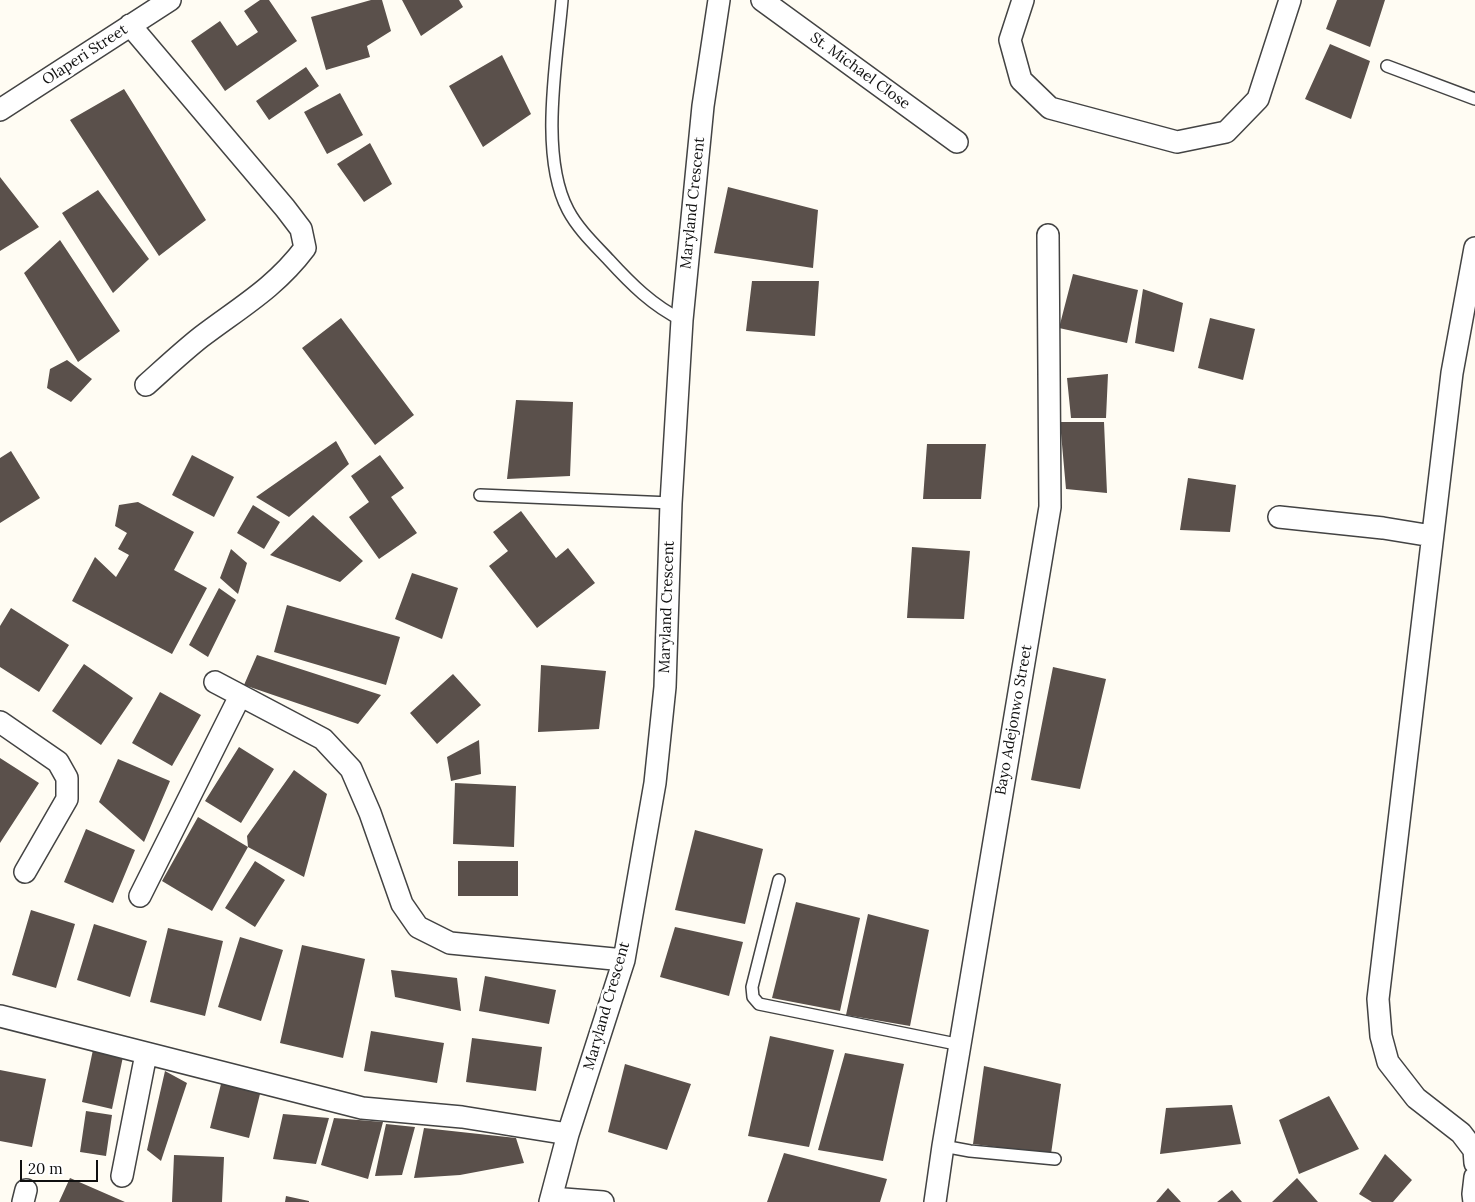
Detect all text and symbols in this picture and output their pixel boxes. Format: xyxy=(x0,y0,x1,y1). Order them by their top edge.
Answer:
street label: Olaperi Street xyxy=(39,21,131,89)
street label: St. Michael Close xyxy=(807,29,913,113)
street label: Maryland Crescent xyxy=(677,136,709,270)
street label: Maryland Crescent xyxy=(656,540,678,674)
street label: Bayo Adejonwo Street xyxy=(992,643,1036,797)
street label: Maryland Crescent xyxy=(580,940,634,1072)
scale bar xyxy=(22,1150,100,1182)
text: 20 m xyxy=(28,1159,63,1178)

